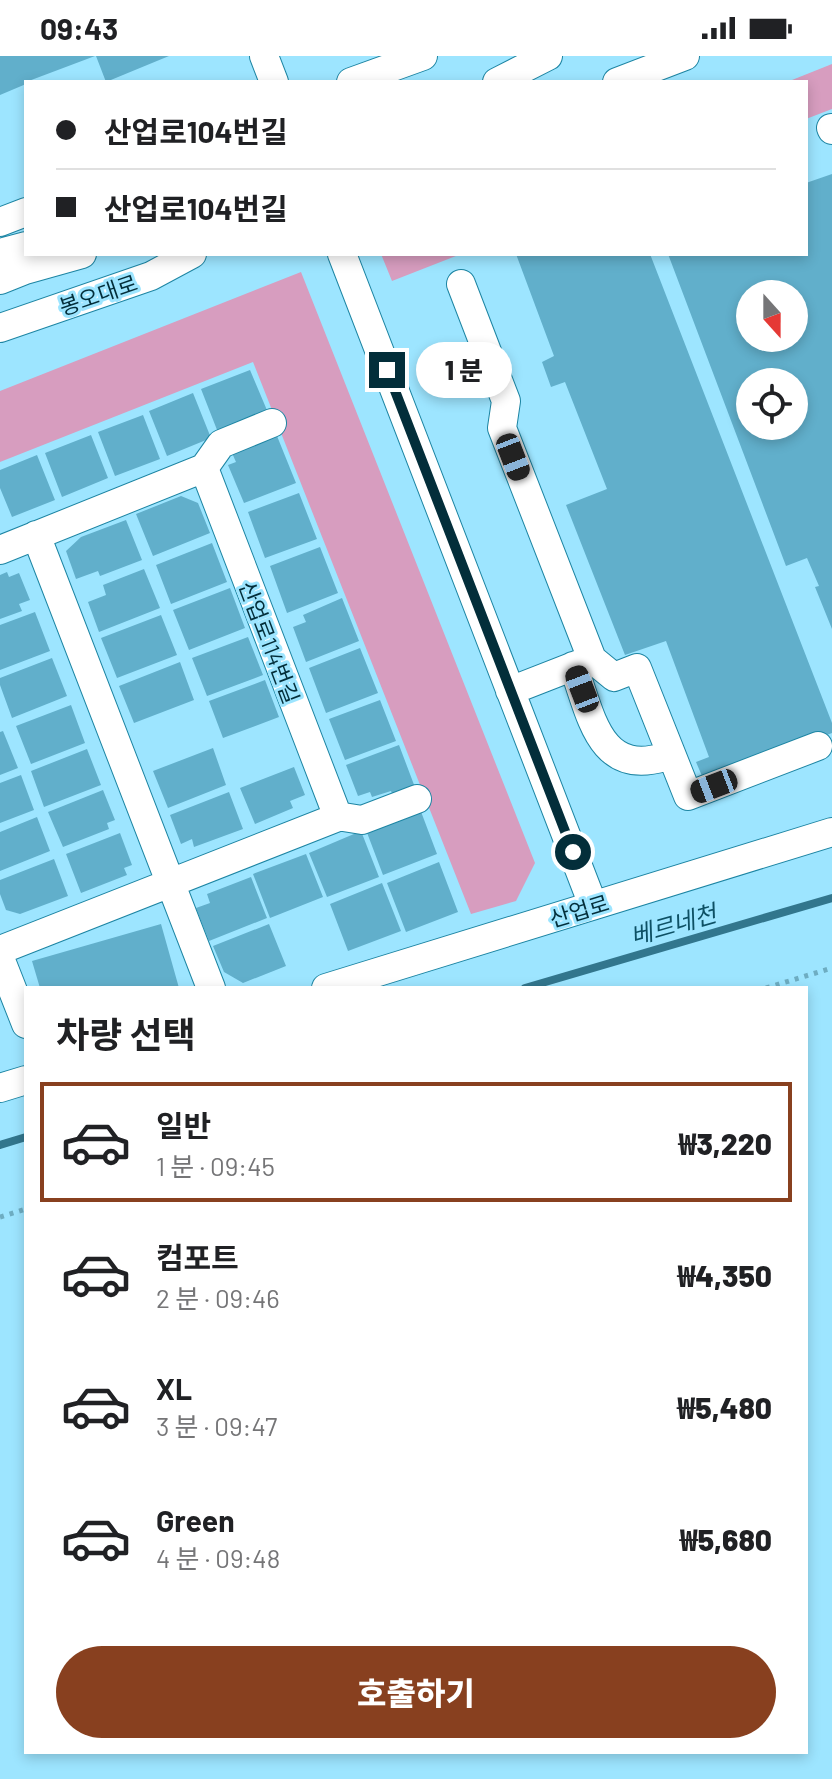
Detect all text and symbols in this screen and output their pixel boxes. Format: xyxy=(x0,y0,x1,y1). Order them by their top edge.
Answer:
text: 09:43 xyxy=(40,10,118,46)
text: 산업로104번길 xyxy=(104,113,288,149)
text: 산업로104번길 xyxy=(104,190,288,226)
street label: 봉오대로 xyxy=(55,269,141,319)
north arrow xyxy=(736,280,808,352)
map controls xyxy=(736,280,808,440)
callout: 1 분 xyxy=(415,342,511,398)
route end xyxy=(369,352,405,388)
text: 1 분 xyxy=(445,354,483,385)
button: locate xyxy=(736,368,808,440)
car xyxy=(493,430,533,484)
street label: 산업로114번길 xyxy=(235,577,305,707)
car xyxy=(562,662,602,716)
car xyxy=(687,766,741,806)
route start xyxy=(555,834,591,870)
street label: 산업로 xyxy=(546,889,612,931)
water label: 베르네천 xyxy=(627,897,722,950)
text: 차량 선택 xyxy=(56,1012,196,1055)
icon: car xyxy=(60,1106,132,1178)
text: 일반 xyxy=(156,1107,211,1143)
text: ₩3,220 xyxy=(678,1125,772,1161)
text: 1 분 · 09:45 xyxy=(156,1150,275,1181)
icon: car xyxy=(60,1238,132,1310)
text: 컴포트 xyxy=(156,1239,239,1275)
text: ₩4,350 xyxy=(677,1257,772,1293)
text: 2 분 · 09:46 xyxy=(156,1282,280,1313)
icon: car xyxy=(60,1370,132,1442)
text: XL xyxy=(156,1370,192,1406)
text: ₩5,480 xyxy=(677,1389,772,1425)
text: 3 분 · 09:47 xyxy=(156,1410,277,1441)
icon: car xyxy=(60,1502,132,1574)
text: Green xyxy=(156,1502,235,1538)
text: ₩5,680 xyxy=(680,1521,772,1557)
text: 4 분 · 09:48 xyxy=(156,1542,280,1573)
button: 호출하기 xyxy=(56,1646,776,1738)

